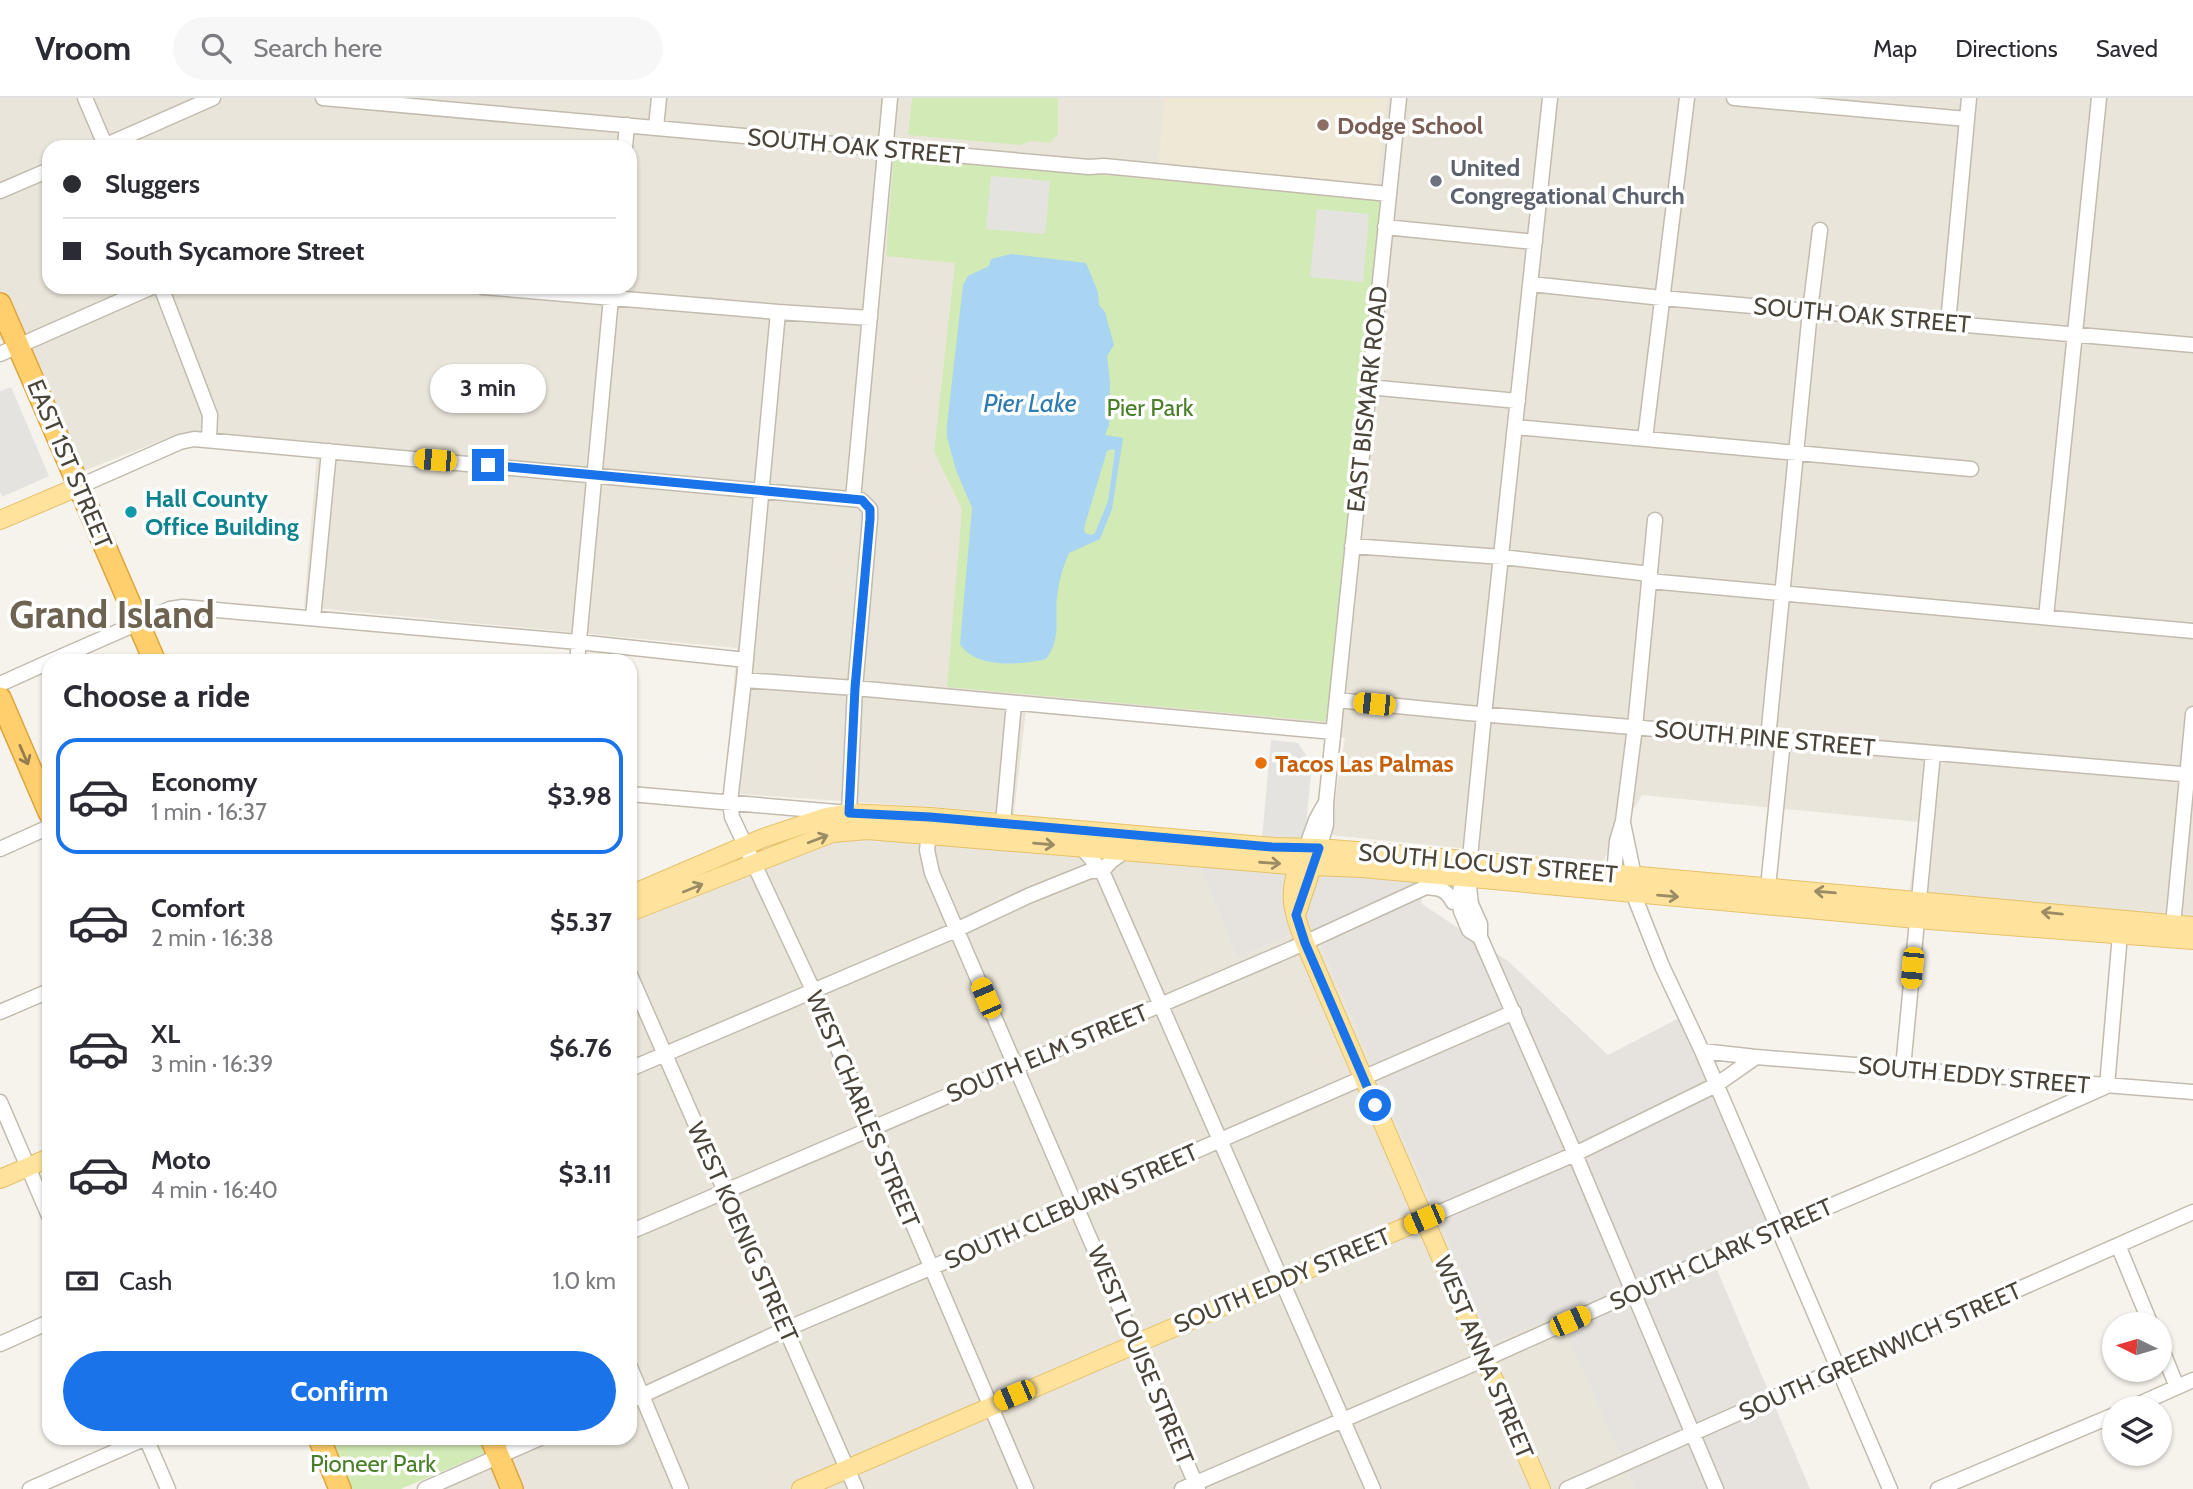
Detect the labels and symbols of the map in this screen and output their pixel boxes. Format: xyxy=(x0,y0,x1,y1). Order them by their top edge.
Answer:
place label: Dodge School xyxy=(1337,111,1483,140)
marker: Dodge School xyxy=(1315,117,1331,133)
street label: SOUTH OAK STREET xyxy=(746,122,966,170)
place label: United Congregational Church xyxy=(1450,153,1685,210)
marker: United Congregational Church xyxy=(1428,173,1444,189)
street label: EAST BISMARK ROAD xyxy=(1341,284,1393,514)
street label: SOUTH OAK STREET xyxy=(1752,291,1972,339)
callout: 3 min xyxy=(430,364,546,412)
street label: EAST 1ST STREET xyxy=(21,375,119,553)
water label: Pier Lake xyxy=(983,387,1077,419)
park label: Pier Park xyxy=(1106,393,1194,422)
car xyxy=(414,448,457,472)
route end xyxy=(472,449,504,481)
place label: Hall County Office Building xyxy=(145,484,299,541)
marker: Hall County Office Building xyxy=(123,504,139,520)
district label: Grand Island xyxy=(9,591,215,638)
car xyxy=(1353,691,1396,717)
street label: SOUTH PINE STREET xyxy=(1654,714,1877,762)
one-way arrow xyxy=(19,744,32,765)
place label: Tacos Las Palmas xyxy=(1275,749,1454,778)
marker: Tacos Las Palmas xyxy=(1253,755,1269,771)
one-way arrow xyxy=(807,831,829,844)
street label: SOUTH LOCUST STREET xyxy=(1357,837,1619,889)
one-way arrow xyxy=(1032,838,1055,851)
one-way arrow xyxy=(1259,857,1281,870)
one-way arrow xyxy=(681,881,703,894)
one-way arrow xyxy=(1815,885,1837,898)
one-way arrow xyxy=(1656,890,1679,903)
one-way arrow xyxy=(2041,907,2064,920)
car xyxy=(1900,946,1925,990)
car xyxy=(969,975,1004,1021)
street label: WEST CHARLES STREET xyxy=(800,986,926,1232)
street label: SOUTH ELM STREET xyxy=(942,997,1152,1109)
street label: SOUTH EDDY STREET xyxy=(1857,1050,2091,1100)
route start xyxy=(1359,1089,1391,1121)
street label: WEST KOENIG STREET xyxy=(681,1117,805,1347)
street label: SOUTH CLEBURN STREET xyxy=(940,1137,1202,1275)
street label: SOUTH CLARK STREET xyxy=(1605,1192,1837,1316)
car xyxy=(1401,1201,1448,1237)
street label: SOUTH EDDY STREET xyxy=(1169,1221,1395,1339)
street label: WEST LOUISE STREET xyxy=(1082,1241,1200,1469)
street label: WEST ANNA STREET xyxy=(1428,1251,1540,1463)
street label: SOUTH GREENWICH STREET xyxy=(1734,1275,2026,1426)
car xyxy=(1547,1303,1594,1339)
north arrow xyxy=(2102,1312,2172,1382)
car xyxy=(991,1377,1038,1413)
park label: Pioneer Park xyxy=(310,1449,436,1478)

